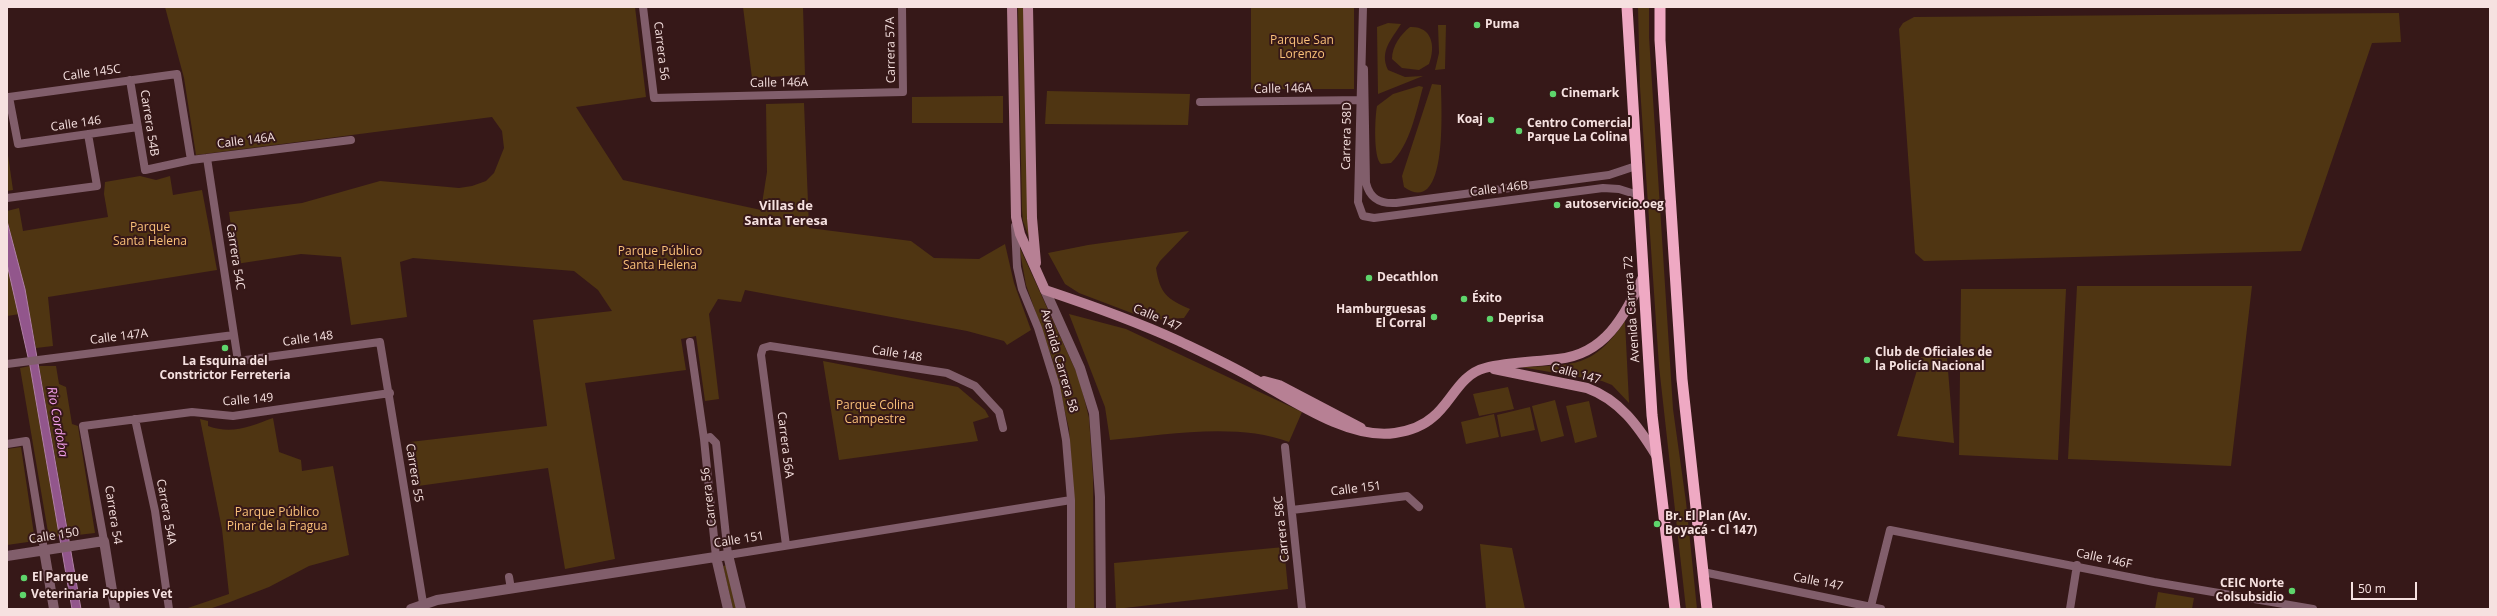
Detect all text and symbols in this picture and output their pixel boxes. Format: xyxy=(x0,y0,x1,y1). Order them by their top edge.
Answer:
street label: Carrera 57A xyxy=(883,16,899,84)
place label: Puma xyxy=(1485,18,1519,32)
marker: Puma xyxy=(1472,20,1482,30)
street label: Carrera 56 xyxy=(650,21,672,81)
park label: Parque San Lorenzo xyxy=(1270,34,1334,62)
street label: Calle 145C xyxy=(62,62,122,84)
street label: Calle 146A xyxy=(750,75,808,91)
street label: Calle 146A xyxy=(1254,81,1312,97)
place label: Cinemark xyxy=(1561,87,1619,101)
street label: Carrera 54B xyxy=(137,89,161,157)
marker: Cinemark xyxy=(1548,89,1558,99)
street label: Carrera 58D xyxy=(1339,102,1355,170)
street label: Calle 146 xyxy=(50,113,102,135)
place label: Koaj xyxy=(1457,113,1483,127)
marker: Koaj xyxy=(1486,115,1496,125)
place label: Centro Comercial Parque La Colina xyxy=(1527,117,1631,145)
marker: Centro Comercial Parque La Colina xyxy=(1514,126,1524,136)
street label: Calle 146A xyxy=(216,130,276,152)
street label: Calle 146B xyxy=(1469,178,1529,200)
district label: Villas de Santa Teresa xyxy=(744,198,828,229)
place label: autoservicio.oeg xyxy=(1565,198,1664,212)
marker: autoservicio.oeg xyxy=(1552,200,1562,210)
park label: Parque Santa Helena xyxy=(113,221,187,249)
street label: Carrera 54C xyxy=(223,223,247,291)
park label: Parque Público Santa Helena xyxy=(618,245,702,273)
street label: Avenida Carrera 72 xyxy=(1621,255,1643,363)
place label: Decathlon xyxy=(1377,271,1438,285)
marker: Decathlon xyxy=(1364,273,1374,283)
place label: Éxito xyxy=(1472,292,1502,306)
marker: Éxito xyxy=(1459,294,1469,304)
street label: Calle 147 xyxy=(1131,301,1183,335)
place label: Hamburguesas El Corral xyxy=(1336,303,1426,331)
street label: Avenida Carrera 58 xyxy=(1037,308,1081,414)
marker: Hamburguesas El Corral xyxy=(1429,312,1439,322)
place label: Deprisa xyxy=(1498,312,1544,326)
marker: Deprisa xyxy=(1485,314,1495,324)
street label: Calle 147A xyxy=(89,326,149,348)
street label: Calle 148 xyxy=(282,328,334,350)
marker: La Esquina del Constrictor Ferreteria xyxy=(220,343,230,353)
street label: Calle 148 xyxy=(871,343,923,365)
place label: Club de Oficiales de la Policía Nacional xyxy=(1875,346,1992,374)
place label: La Esquina del Constrictor Ferreteria xyxy=(160,355,290,383)
marker: Club de Oficiales de la Policía Nacional xyxy=(1862,355,1872,365)
street label: Calle 147 xyxy=(1550,360,1602,388)
water label: Rio Cordoba xyxy=(43,386,71,458)
street label: Calle 149 xyxy=(222,391,274,409)
park label: Parque Colina Campestre xyxy=(836,399,914,427)
street label: Carrera 56A xyxy=(774,411,796,479)
street label: Carrera 55 xyxy=(402,443,426,503)
street label: Carrera 56 xyxy=(698,467,720,527)
street label: Carrera 54A xyxy=(153,478,179,546)
street label: Calle 151 xyxy=(1330,479,1382,499)
street label: Carrera 54 xyxy=(101,485,125,545)
street label: Carrera 58C xyxy=(1271,495,1293,563)
park label: Parque Público Pinar de la Fragua xyxy=(227,506,327,534)
place label: Br. El Plan (Av. Boyacá - Cl 147) xyxy=(1665,510,1757,538)
marker: Br. El Plan (Av. Boyacá - Cl 147) xyxy=(1652,519,1662,529)
street label: Calle 150 xyxy=(28,525,80,547)
street label: Calle 151 xyxy=(713,529,765,551)
street label: Calle 146F xyxy=(2075,546,2133,572)
street label: Calle 147 xyxy=(1792,570,1844,594)
place label: El Parque xyxy=(32,571,88,585)
marker: El Parque xyxy=(19,573,29,583)
scale bar xyxy=(2353,574,2419,600)
place label: CEIC Norte Colsubsidio xyxy=(2216,577,2284,605)
text: 50 m xyxy=(2358,580,2386,597)
marker: CEIC Norte Colsubsidio xyxy=(2287,586,2297,596)
place label: Veterinaria Puppies Vet xyxy=(31,588,172,602)
marker: Veterinaria Puppies Vet xyxy=(18,590,28,600)

